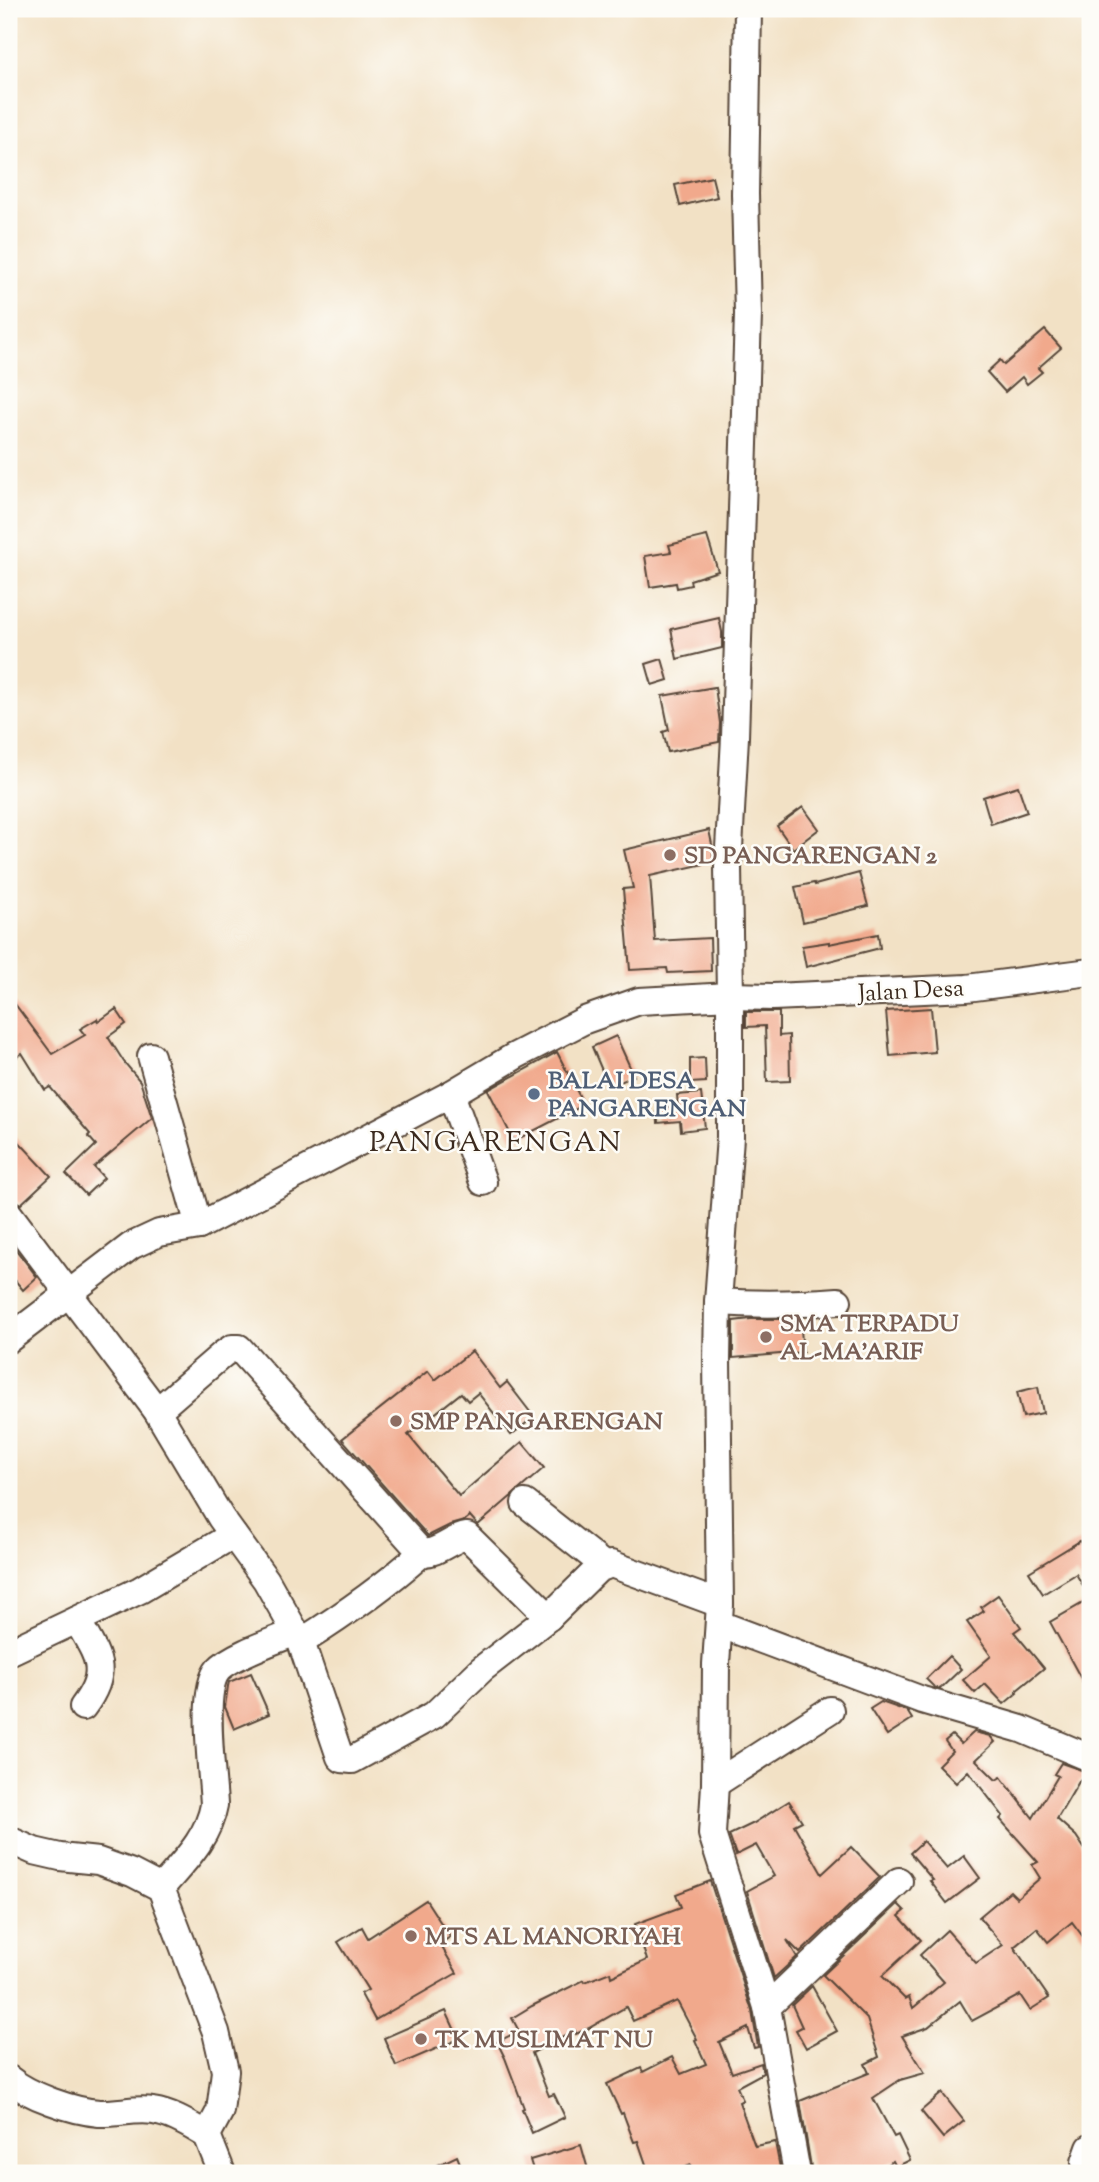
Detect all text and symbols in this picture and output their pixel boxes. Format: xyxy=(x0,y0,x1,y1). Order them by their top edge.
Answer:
place label: SD PANGARENGAN 2 xyxy=(684,840,938,874)
marker: SD PANGARENGAN 2 xyxy=(662,847,678,863)
street label: Jalan Desa xyxy=(855,972,965,1012)
place label: BALAI DESA PANGARENGAN xyxy=(548,1065,746,1127)
marker: BALAI DESA PANGARENGAN xyxy=(526,1086,542,1102)
district label: PANGARENGAN xyxy=(369,1124,623,1164)
place label: SMA TERPADU AL-MA'ARIF xyxy=(780,1308,959,1370)
marker: SMA TERPADU AL-MA'ARIF xyxy=(758,1329,774,1345)
place label: SMP PANGARENGAN xyxy=(410,1406,663,1440)
marker: SMP PANGARENGAN xyxy=(388,1413,404,1429)
place label: MTS AL MANORIYAH xyxy=(425,1921,681,1955)
marker: MTS AL MANORIYAH xyxy=(403,1928,419,1944)
place label: TK MUSLIMAT NU xyxy=(435,2024,653,2058)
marker: TK MUSLIMAT NU xyxy=(413,2031,429,2047)

